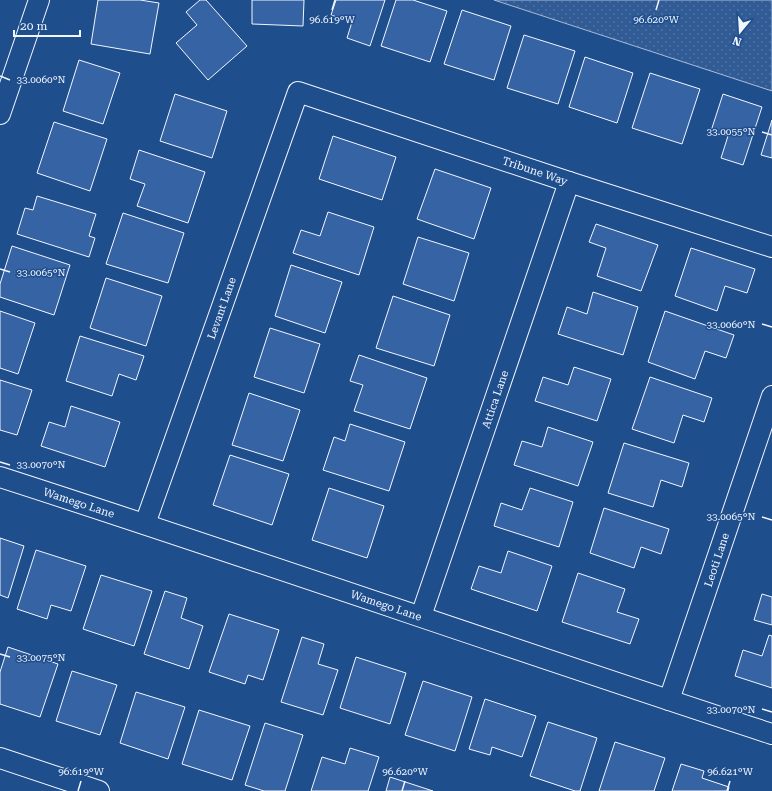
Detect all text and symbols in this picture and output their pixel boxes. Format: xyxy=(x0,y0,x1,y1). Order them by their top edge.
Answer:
scale bar xyxy=(14,12,80,38)
north arrow xyxy=(720,12,760,52)
text: 96.619°W xyxy=(309,14,356,25)
text: 96.620°W xyxy=(633,14,680,25)
text: 20 m xyxy=(20,19,47,33)
text: N xyxy=(731,33,743,49)
text: 33.0060°N xyxy=(16,74,66,85)
text: 33.0055°N xyxy=(706,126,756,137)
street label: Tribune Way xyxy=(501,154,570,188)
text: 33.0065°N xyxy=(16,267,66,278)
street label: Levant Lane xyxy=(204,275,238,341)
text: 33.0060°N xyxy=(706,319,756,330)
street label: Attica Lane xyxy=(479,369,511,430)
text: 33.0070°N xyxy=(16,459,66,470)
street label: Wamego Lane xyxy=(42,485,116,520)
text: 33.0065°N xyxy=(706,511,756,522)
street label: Leoti Lane xyxy=(701,531,732,589)
street label: Wamego Lane xyxy=(349,587,424,623)
text: 33.0075°N xyxy=(16,652,66,663)
text: 33.0070°N xyxy=(706,704,756,715)
text: 96.619°W xyxy=(58,766,105,777)
text: 96.620°W xyxy=(382,766,429,777)
text: 96.621°W xyxy=(707,766,754,777)

